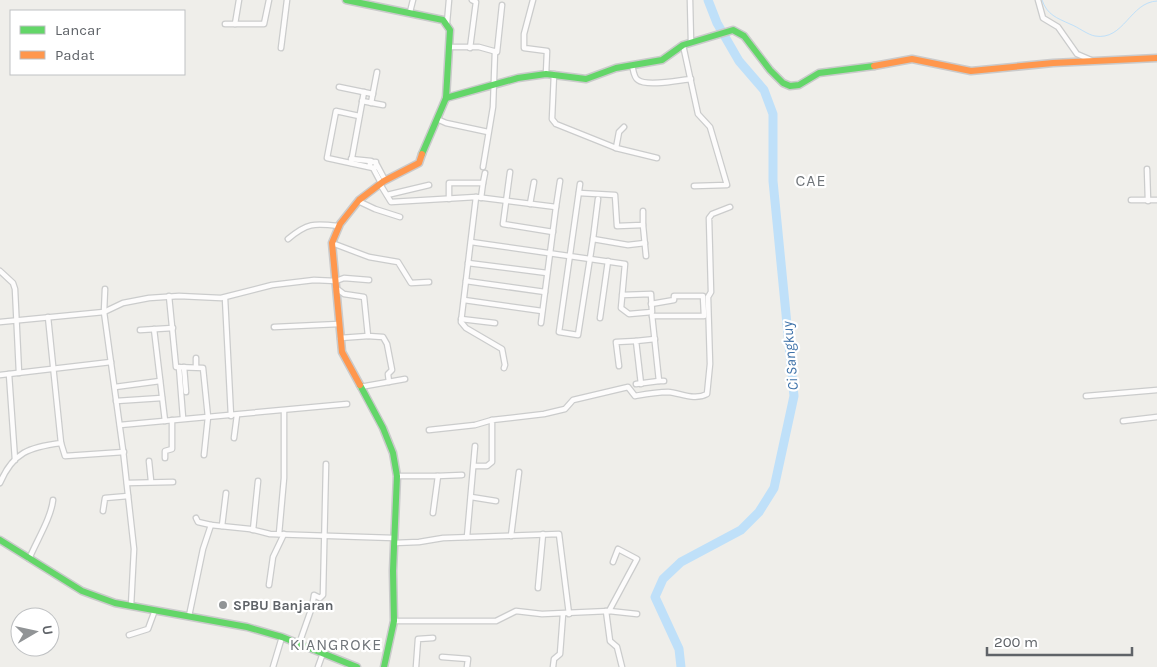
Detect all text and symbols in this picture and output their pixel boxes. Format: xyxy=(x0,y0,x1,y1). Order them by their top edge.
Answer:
legend xyxy=(10,10,185,75)
text: Lancar xyxy=(55,21,101,39)
text: Padat xyxy=(55,46,95,64)
district label: CAE xyxy=(796,171,827,190)
water label: Ci Sangkuy xyxy=(778,320,802,391)
place label: SPBU Banjaran xyxy=(233,597,334,614)
marker: SPBU Banjaran xyxy=(217,599,229,611)
north arrow xyxy=(10,607,60,657)
text: U xyxy=(38,624,56,636)
scale bar xyxy=(987,624,1132,656)
text: 200 m xyxy=(994,633,1038,651)
district label: KIANGROKE xyxy=(290,635,382,654)

